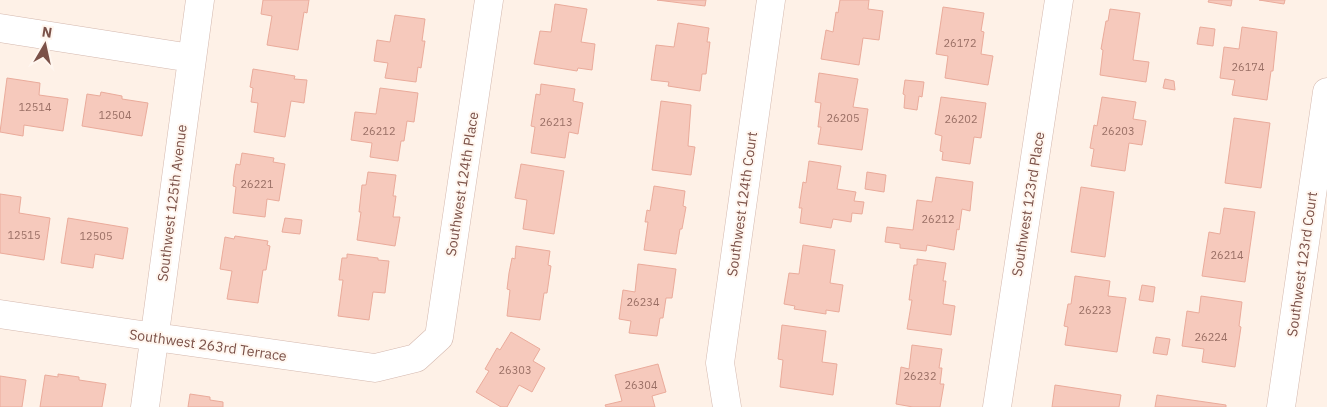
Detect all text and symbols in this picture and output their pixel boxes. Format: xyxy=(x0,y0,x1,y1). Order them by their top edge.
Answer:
north arrow xyxy=(20,20,70,70)
text: N xyxy=(41,22,53,42)
house number: 26172 xyxy=(944,36,977,50)
house number: 26174 xyxy=(1232,60,1265,74)
house number: 12514 xyxy=(19,100,52,114)
house number: 12504 xyxy=(99,108,132,122)
street label: Southwest 124th Place xyxy=(442,110,482,257)
house number: 26205 xyxy=(827,111,860,125)
house number: 26202 xyxy=(945,112,978,126)
house number: 26213 xyxy=(540,115,573,129)
street label: Southwest 125th Avenue xyxy=(153,123,191,283)
house number: 26212 xyxy=(363,124,396,138)
house number: 26203 xyxy=(1102,124,1135,138)
street label: Southwest 124th Court xyxy=(723,130,761,278)
street label: Southwest 123rd Place xyxy=(1008,130,1048,278)
house number: 26221 xyxy=(241,177,274,191)
street label: Southwest 123rd Court xyxy=(1283,190,1321,338)
house number: 26212 xyxy=(922,212,955,226)
house number: 12515 xyxy=(8,228,41,242)
house number: 12505 xyxy=(80,229,113,243)
house number: 26214 xyxy=(1211,248,1244,262)
house number: 26234 xyxy=(627,295,660,309)
house number: 26223 xyxy=(1079,303,1112,317)
street label: Southwest 263rd Terrace xyxy=(128,325,288,365)
house number: 26224 xyxy=(1195,330,1228,344)
house number: 26303 xyxy=(499,363,532,377)
house number: 26232 xyxy=(904,369,937,383)
house number: 26304 xyxy=(625,378,658,392)

